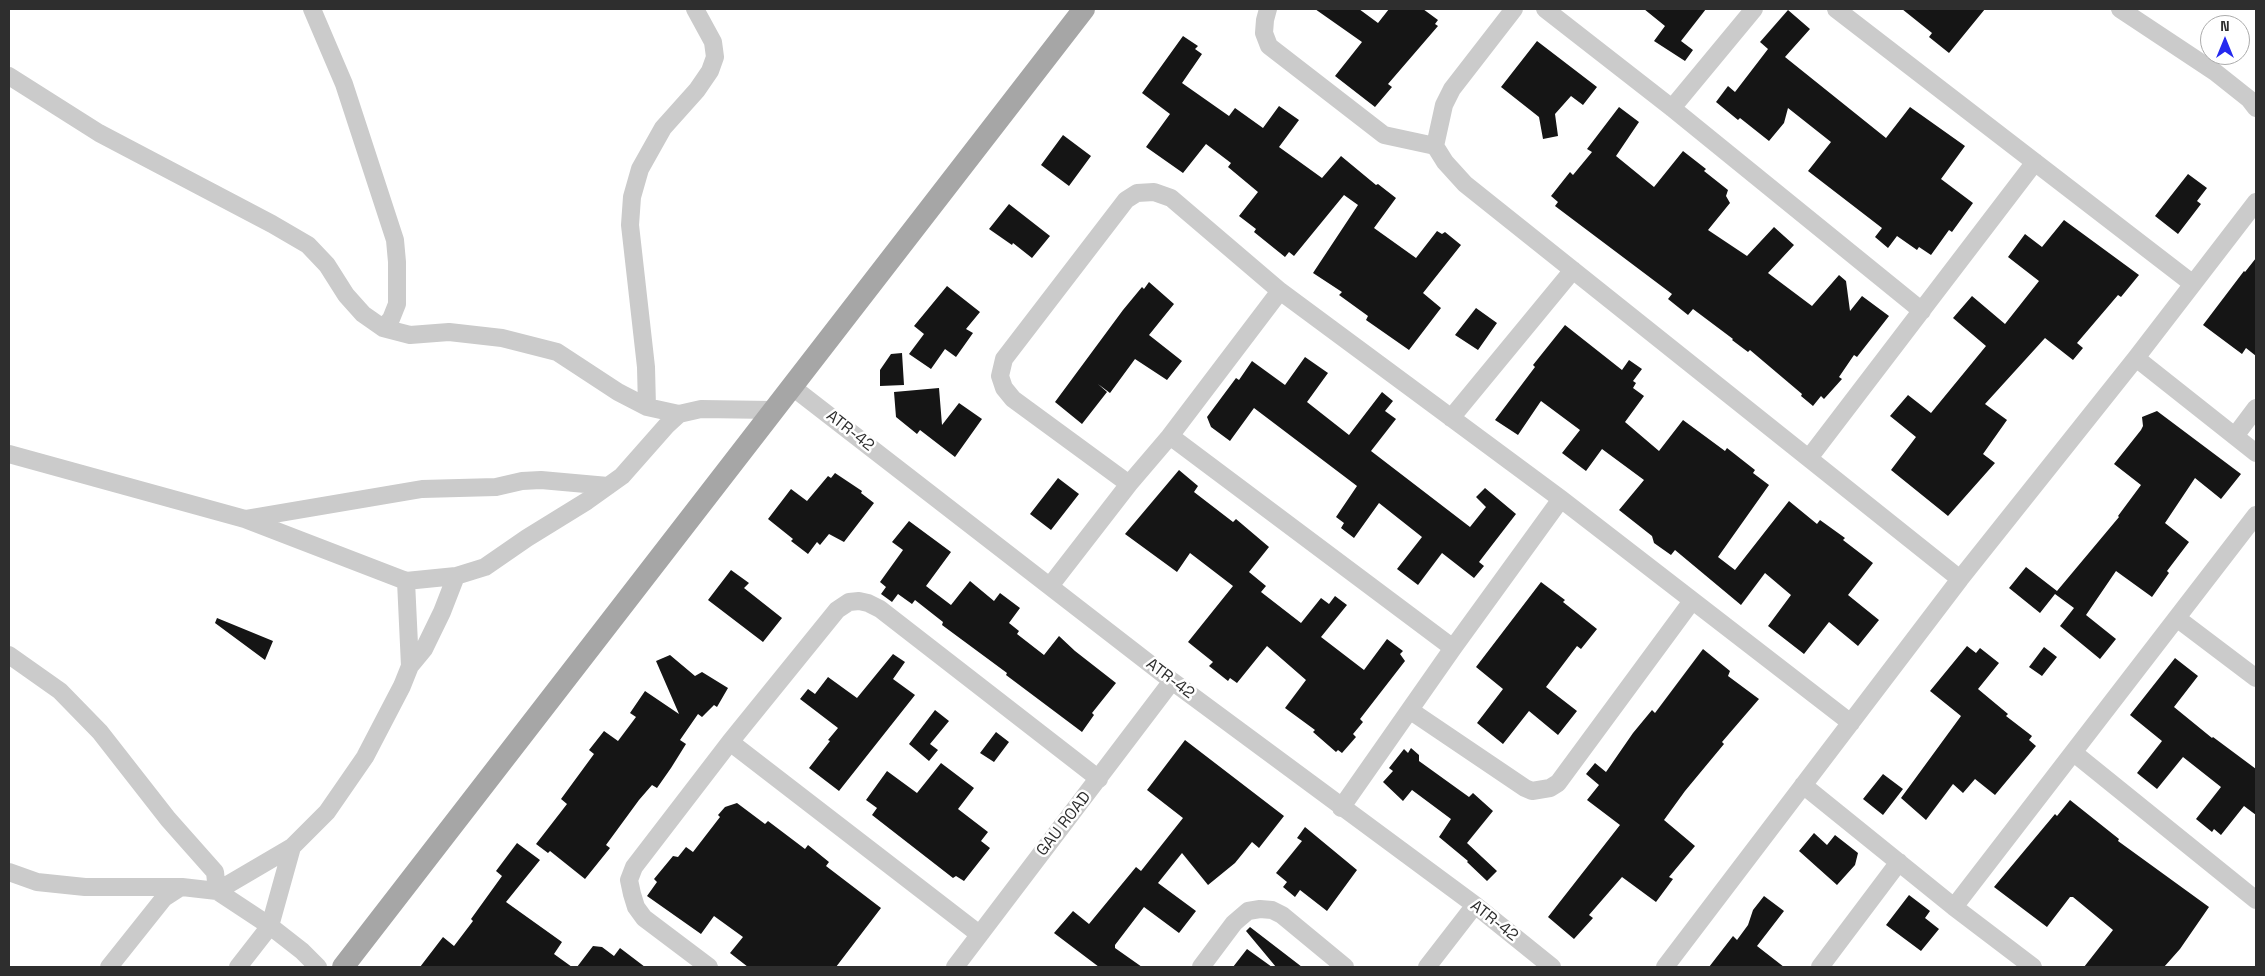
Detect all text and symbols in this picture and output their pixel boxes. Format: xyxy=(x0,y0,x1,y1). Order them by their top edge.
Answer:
north arrow xyxy=(2200,15,2250,65)
text: N xyxy=(2220,17,2230,35)
street label: ATR-42 xyxy=(822,406,878,456)
street label: ATR-42 xyxy=(1142,655,1198,703)
street label: GAU ROAD xyxy=(1033,788,1095,860)
street label: ATR-42 xyxy=(1466,896,1522,946)

